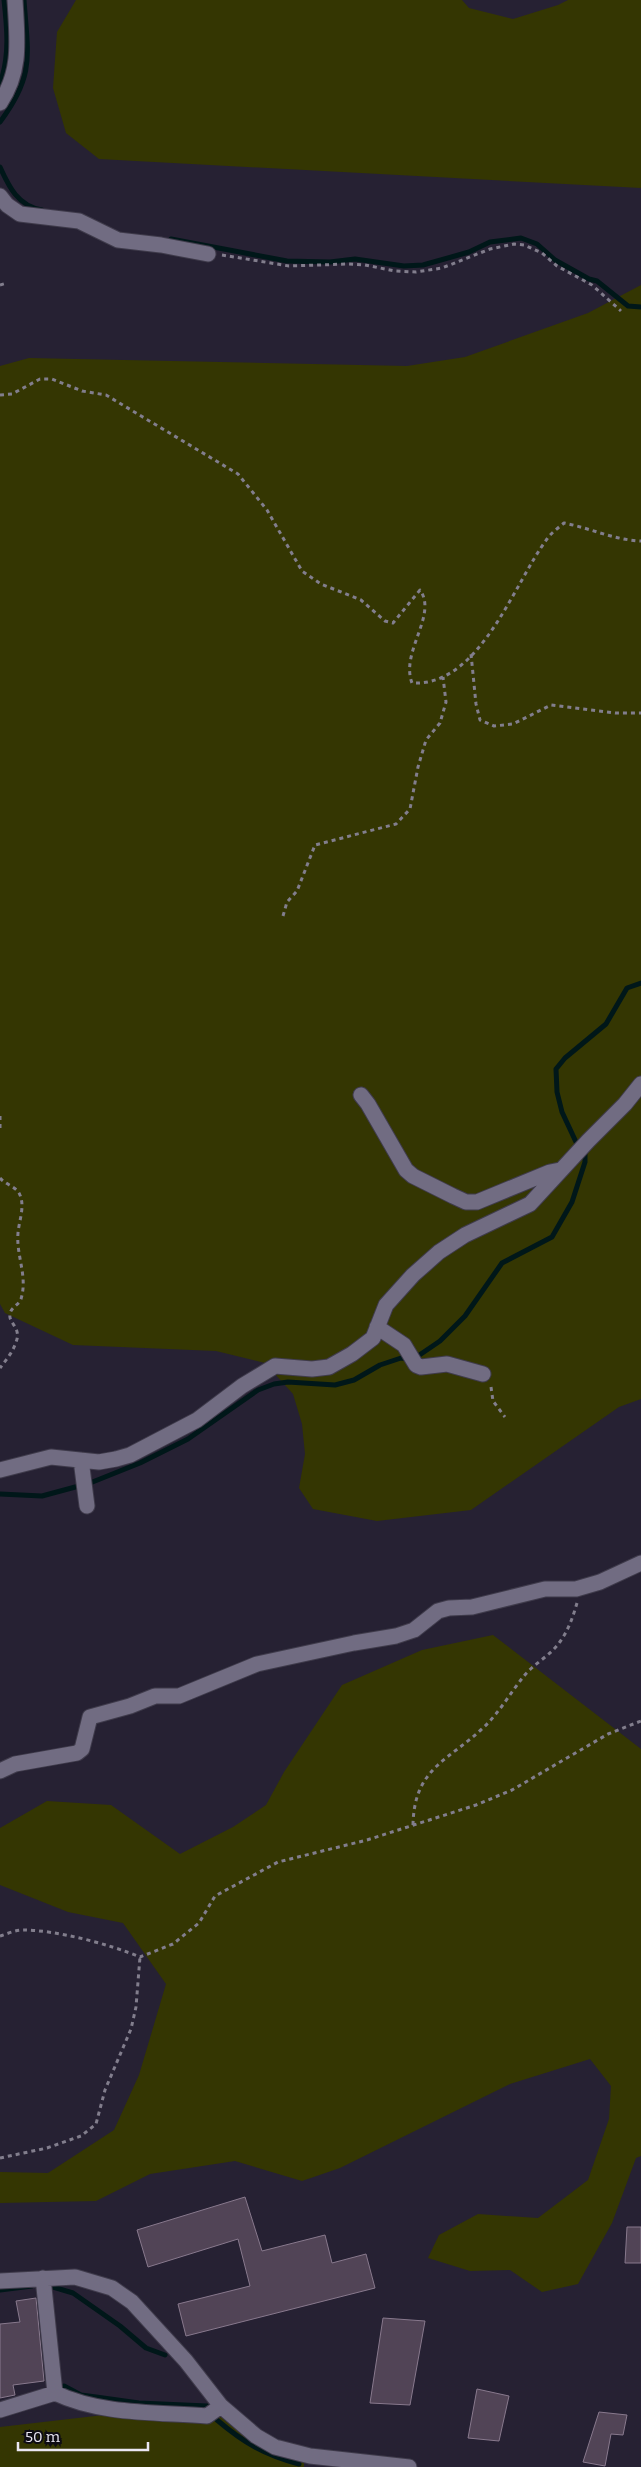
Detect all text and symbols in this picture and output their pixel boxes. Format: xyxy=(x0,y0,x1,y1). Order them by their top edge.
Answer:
scale bar xyxy=(18,2420,148,2452)
text: 50 m xyxy=(25,2428,61,2446)

